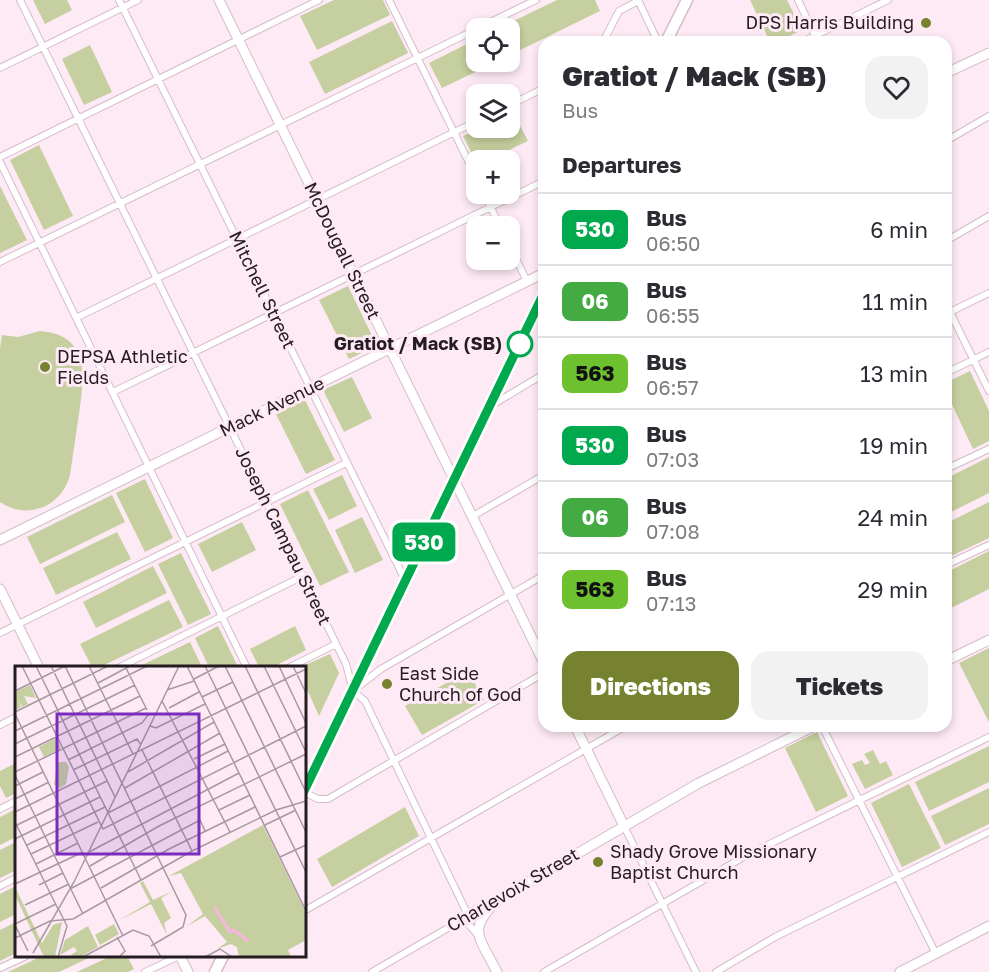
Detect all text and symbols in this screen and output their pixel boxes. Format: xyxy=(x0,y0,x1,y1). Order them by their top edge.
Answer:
place label: DPS Harris Building xyxy=(745,11,914,33)
marker: DPS Harris Building xyxy=(919,16,933,30)
map controls xyxy=(466,18,520,270)
button: locate xyxy=(466,18,520,72)
button: heart xyxy=(865,56,928,119)
text: Gratiot / Mack (SB) xyxy=(562,59,827,92)
button: layers xyxy=(466,84,520,138)
text: Bus xyxy=(562,98,598,122)
button: + xyxy=(466,150,520,204)
text: Departures xyxy=(562,151,681,178)
street label: McDougall Street xyxy=(300,178,386,323)
text: Bus xyxy=(646,204,687,231)
button: − xyxy=(466,216,520,270)
text: 530 xyxy=(575,216,615,242)
text: 6 min xyxy=(870,216,928,243)
street label: Mitchell Street xyxy=(225,227,301,352)
text: 06:50 xyxy=(646,231,701,255)
text: Bus xyxy=(646,276,687,303)
text: 06 xyxy=(582,288,609,314)
text: 11 min xyxy=(862,288,928,315)
text: 06:55 xyxy=(646,303,700,327)
marker: Gratiot / Mack (SB) xyxy=(507,331,533,357)
place label: Gratiot / Mack (SB) xyxy=(334,332,502,354)
place label: DEPSA Athletic Fields xyxy=(57,345,188,388)
text: Bus xyxy=(646,348,687,375)
marker: DEPSA Athletic Fields xyxy=(38,360,52,374)
text: 563 xyxy=(576,360,614,386)
text: 13 min xyxy=(860,360,928,387)
street label: Mack Avenue xyxy=(216,371,327,441)
text: 06:57 xyxy=(646,375,699,399)
text: Bus xyxy=(646,420,687,447)
text: 530 xyxy=(575,432,615,458)
text: 19 min xyxy=(860,432,928,459)
street label: Joseph Campau Street xyxy=(231,443,337,628)
text: 07:03 xyxy=(646,447,699,471)
text: Bus xyxy=(646,492,687,519)
text: 06 xyxy=(582,504,609,530)
text: 24 min xyxy=(857,504,928,531)
text: 07:08 xyxy=(646,519,700,543)
line badge: 530 xyxy=(390,522,458,562)
text: 530 xyxy=(404,529,444,555)
text: Bus xyxy=(646,564,687,591)
text: 563 xyxy=(576,576,614,602)
text: 29 min xyxy=(858,576,928,603)
text: 07:13 xyxy=(646,591,696,615)
button: Directions xyxy=(562,651,739,720)
button: Tickets xyxy=(751,651,928,720)
place label: East Side Church of God xyxy=(399,662,522,705)
inset map xyxy=(15,666,306,957)
marker: East Side Church of God xyxy=(380,677,394,691)
place label: Shady Grove Missionary Baptist Church xyxy=(610,840,817,883)
street label: Charlevoix Street xyxy=(442,842,583,936)
marker: Shady Grove Missionary Baptist Church xyxy=(591,855,605,869)

